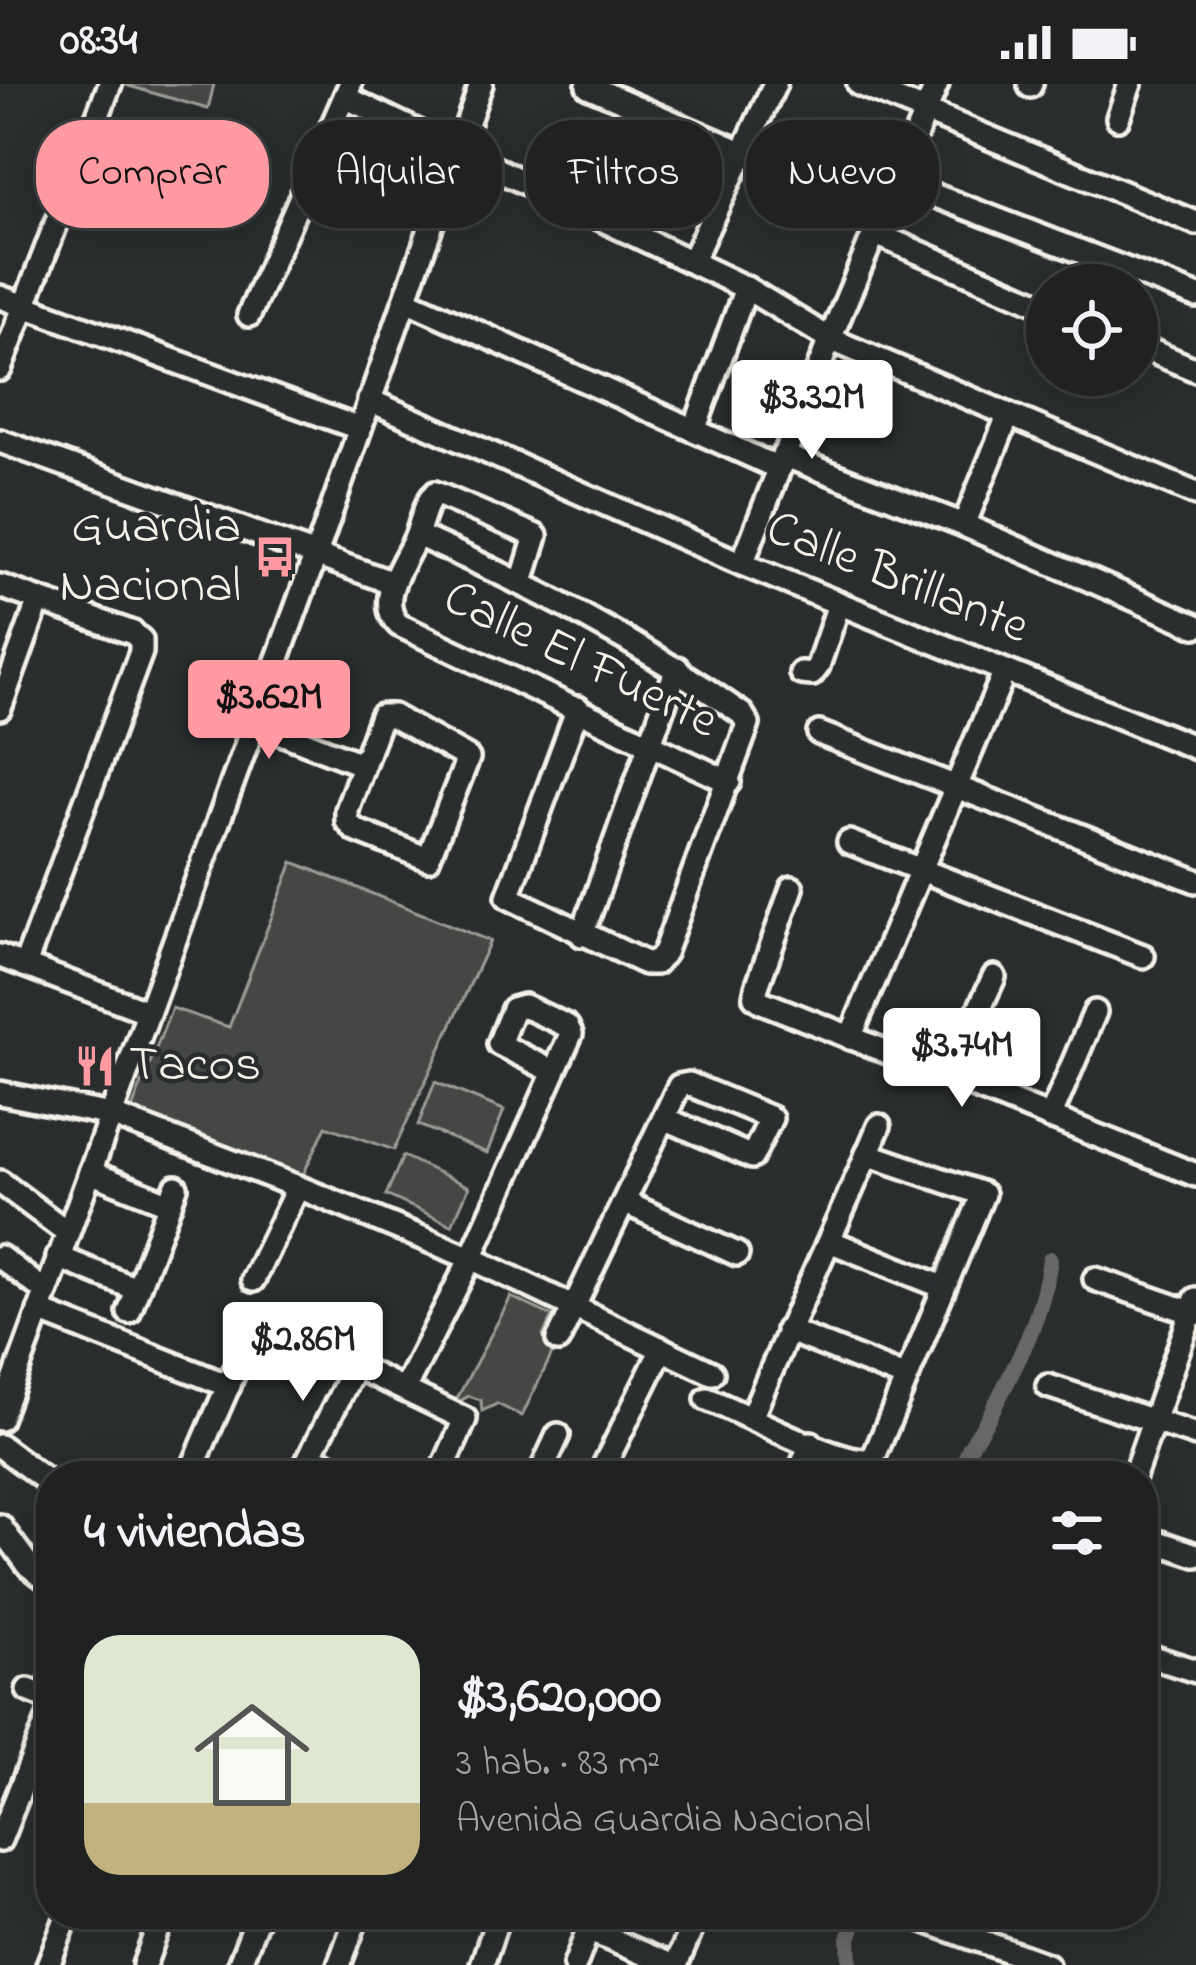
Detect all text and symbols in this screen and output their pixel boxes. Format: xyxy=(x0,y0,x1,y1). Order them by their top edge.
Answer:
text: 08:34 xyxy=(60,9,137,75)
chip: Comprar xyxy=(36,120,269,228)
chip: Alquilar xyxy=(293,120,502,228)
chip: Filtros xyxy=(526,120,722,228)
chip: Nuevo xyxy=(746,120,939,228)
map controls xyxy=(1026,264,1158,396)
button: locate xyxy=(1026,264,1158,396)
pin: $3.32M xyxy=(714,360,910,462)
text: $3.32M xyxy=(759,370,865,427)
place label: Guardia Nacional xyxy=(59,491,241,625)
street label: Calle Brillante xyxy=(754,492,1040,666)
bus stop icon: Guardia Nacional xyxy=(252,534,298,580)
street label: Calle El Fuerte xyxy=(430,562,730,760)
pin: $3.62M xyxy=(171,660,367,762)
text: $3.62M xyxy=(215,670,323,727)
pin: $3.74M xyxy=(864,1008,1060,1110)
text: $3.74M xyxy=(910,1018,1014,1075)
place label: Tacos xyxy=(129,1029,261,1104)
restaurant icon: Tacos xyxy=(72,1043,118,1089)
pin: $2.86M xyxy=(205,1302,401,1404)
text: $2.86M xyxy=(250,1312,356,1369)
text: 4 viviendas xyxy=(84,1496,306,1571)
icon: filters xyxy=(1044,1500,1110,1566)
text: $3,620,000 xyxy=(456,1661,661,1736)
icon: home xyxy=(180,1683,324,1827)
text: 3 hab. · 83 m² xyxy=(456,1736,660,1793)
text: Avenida Guardia Nacional xyxy=(456,1793,871,1850)

